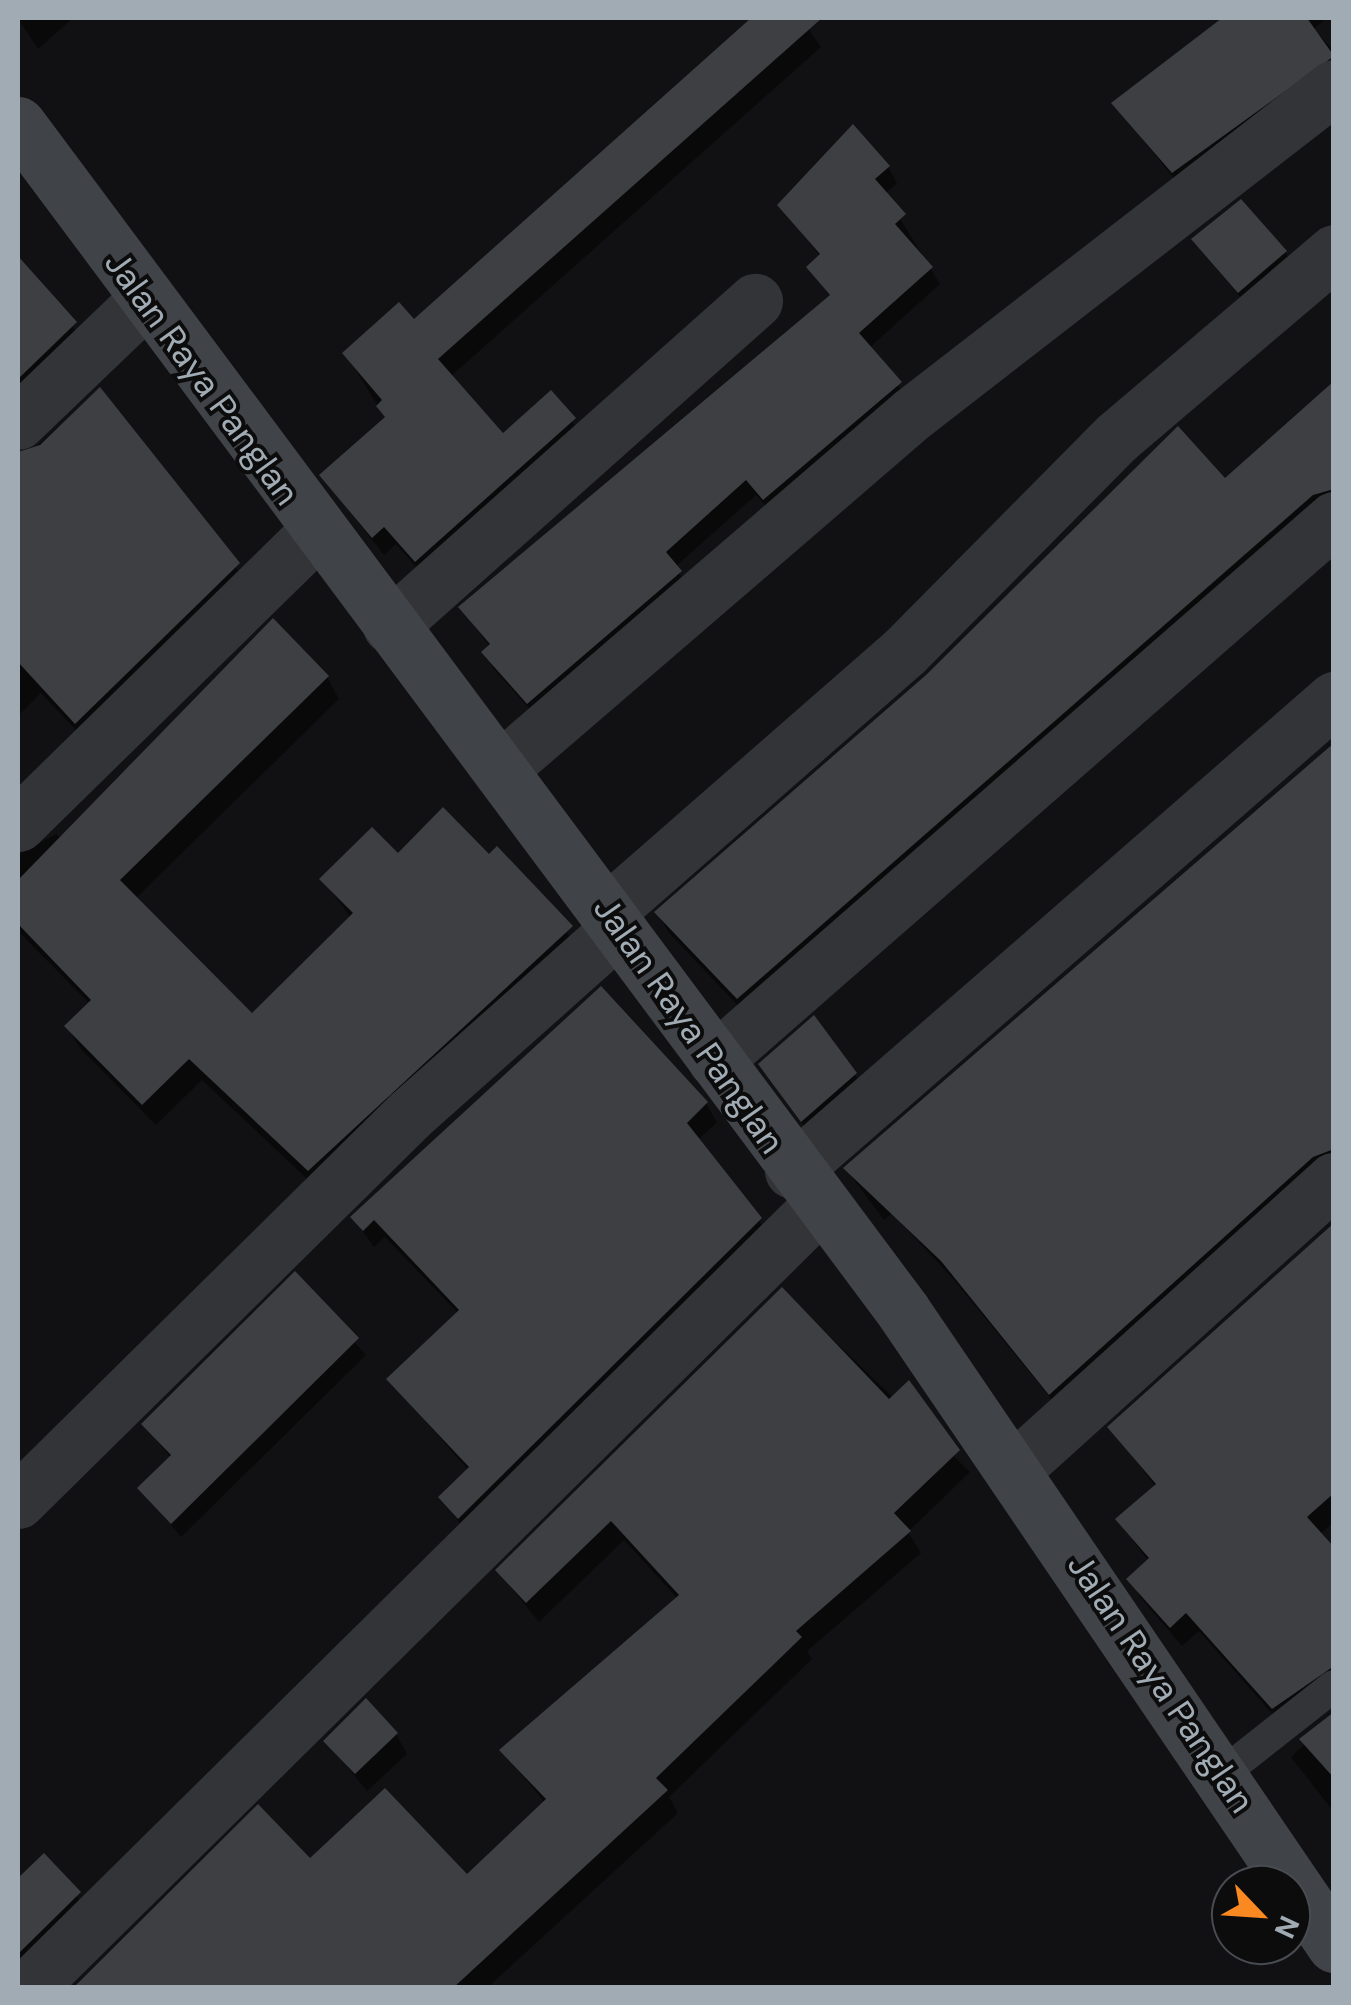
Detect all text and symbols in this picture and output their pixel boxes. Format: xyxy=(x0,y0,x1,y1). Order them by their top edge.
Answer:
street label: Jalan Raya Panglan xyxy=(96,243,308,513)
street label: Jalan Raya Panglan xyxy=(585,889,793,1161)
street label: Jalan Raya Panglan xyxy=(1059,1545,1263,1821)
north arrow xyxy=(1211,1865,1311,1965)
text: N xyxy=(1266,1910,1308,1944)

